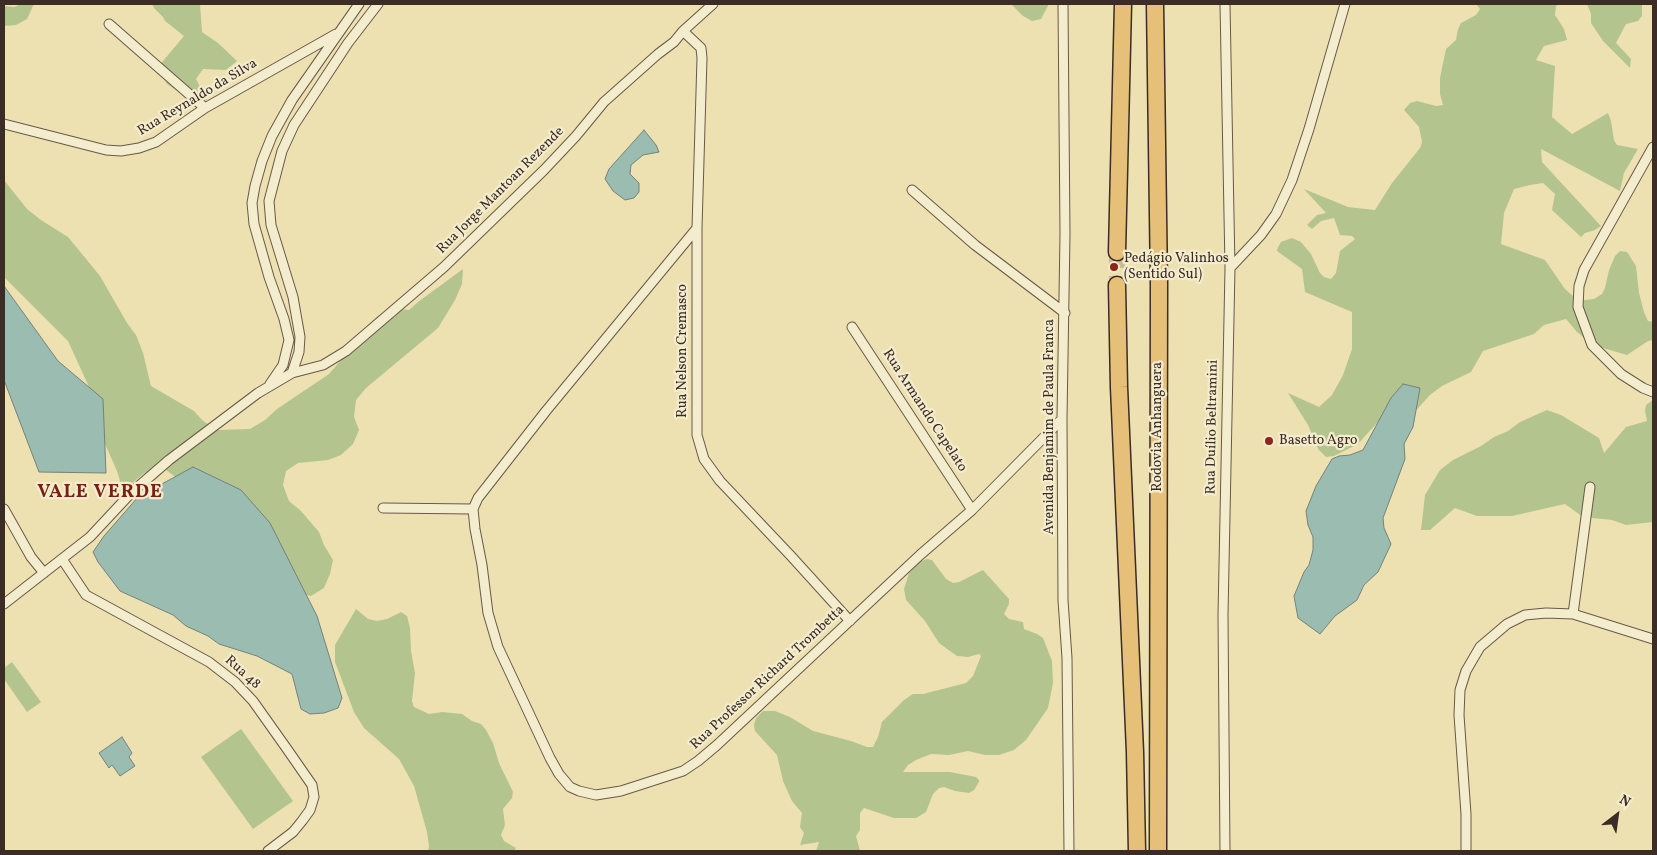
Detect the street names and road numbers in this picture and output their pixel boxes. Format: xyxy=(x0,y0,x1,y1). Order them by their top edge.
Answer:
street label: Rua Reynaldo da Silva xyxy=(135,56,261,140)
street label: Rua Jorge Mantoan Rezende xyxy=(434,124,568,258)
street label: Rua Nelson Cremasco xyxy=(675,284,691,418)
street label: Avenida Benjamim de Paula Franca xyxy=(1042,319,1058,535)
street label: Rua Armando Capelato xyxy=(878,347,970,475)
street label: Rua Duílio Beltramini xyxy=(1203,360,1223,494)
street label: Rodovia Anhanguera xyxy=(1150,362,1166,492)
street label: Rua Professor Richard Trombetta xyxy=(688,602,848,754)
street label: Rua 48 xyxy=(221,653,263,693)

